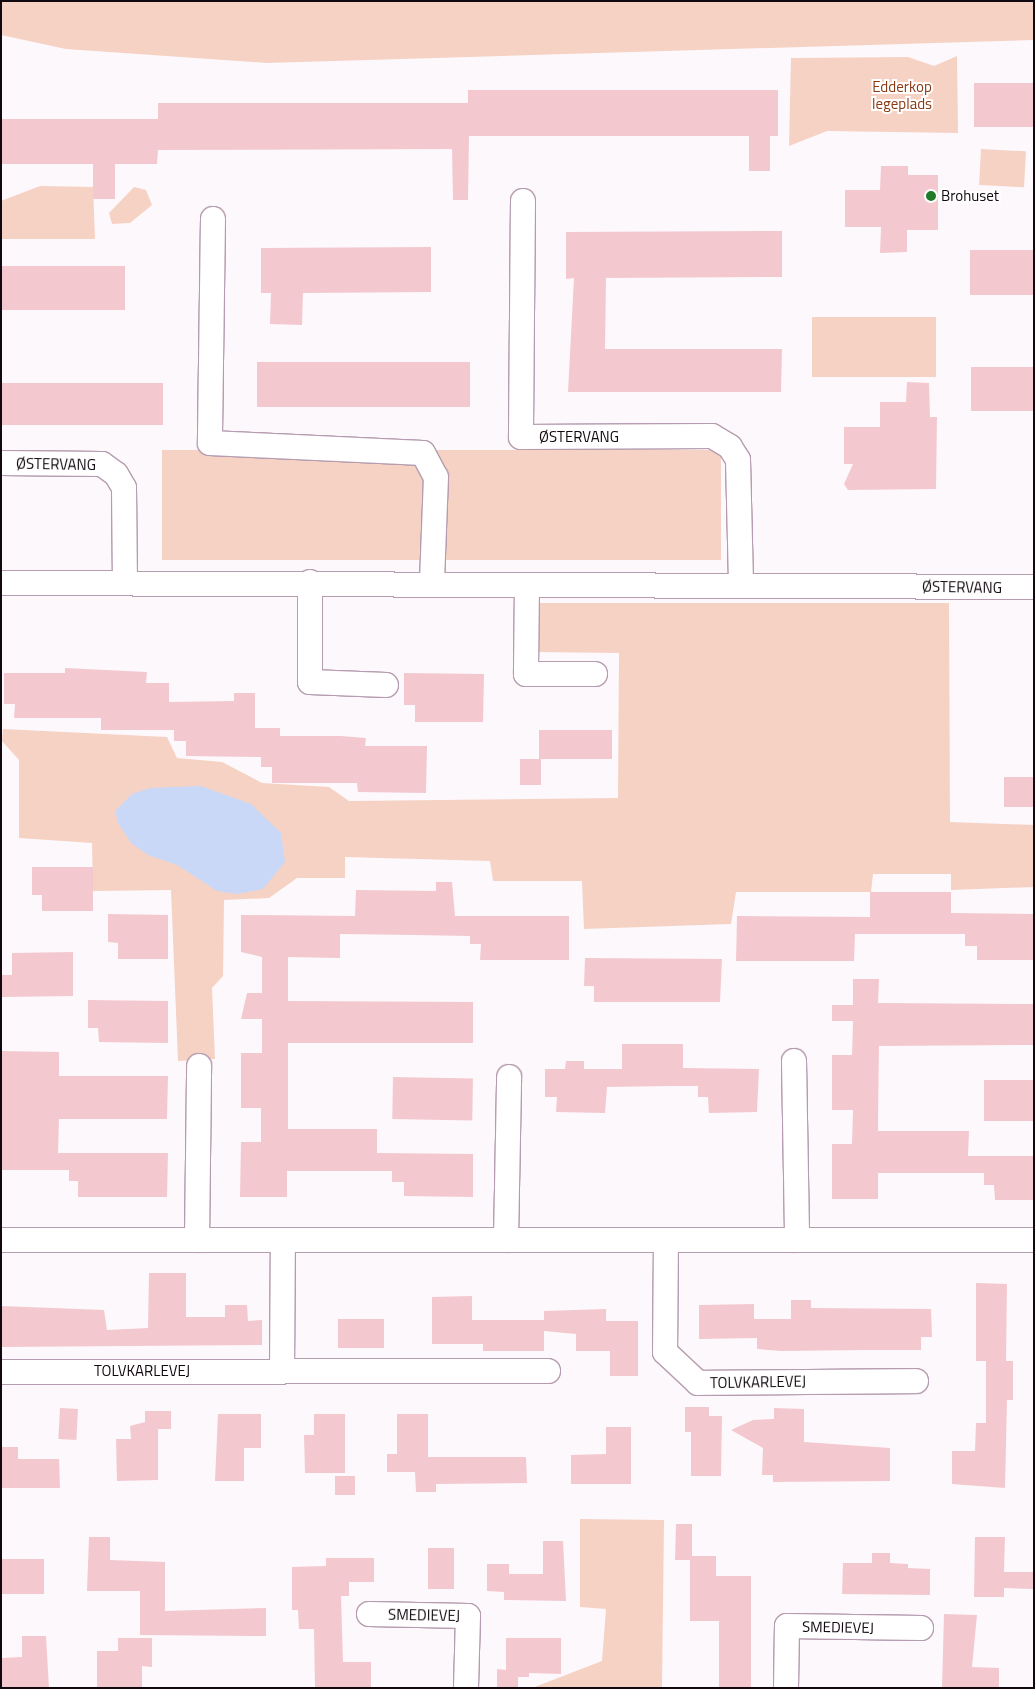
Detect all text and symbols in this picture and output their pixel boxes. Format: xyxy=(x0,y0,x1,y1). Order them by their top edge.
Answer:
park label: Edderkop legeplads xyxy=(872,77,932,112)
place label: Brohuset xyxy=(941,187,999,205)
marker: Brohuset xyxy=(925,190,937,202)
street label: ØSTERVANG xyxy=(539,428,619,446)
street label: ØSTERVANG xyxy=(16,454,96,474)
street label: ØSTERVANG xyxy=(922,577,1002,597)
street label: TOLVKARLEVEJ xyxy=(94,1362,190,1380)
street label: TOLVKARLEVEJ xyxy=(710,1372,806,1392)
street label: SMEDIEVEJ xyxy=(388,1605,460,1625)
street label: SMEDIEVEJ xyxy=(802,1617,874,1637)

